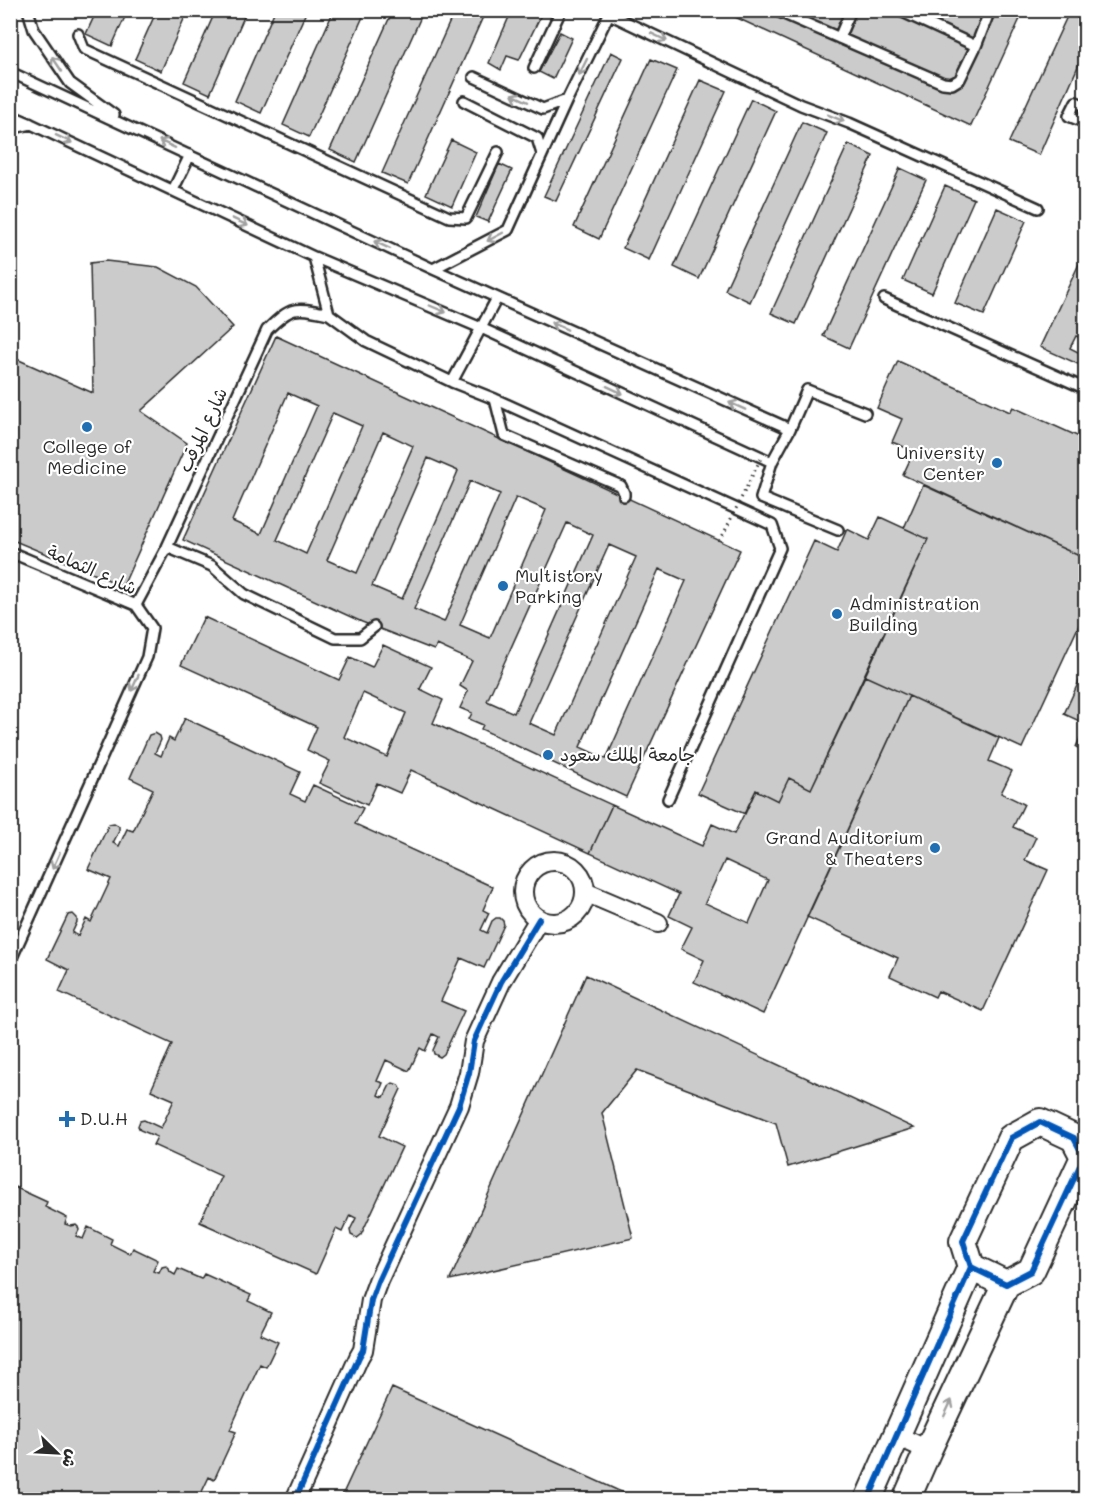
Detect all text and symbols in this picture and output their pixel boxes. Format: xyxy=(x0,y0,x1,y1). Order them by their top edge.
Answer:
one-way arrow xyxy=(649,31,667,43)
one-way arrow xyxy=(51,56,63,73)
one-way arrow xyxy=(577,57,589,75)
one-way arrow xyxy=(512,92,530,104)
one-way arrow xyxy=(826,113,844,124)
one-way arrow xyxy=(54,134,73,145)
one-way arrow xyxy=(159,138,177,150)
one-way arrow xyxy=(231,216,249,228)
one-way arrow xyxy=(486,232,504,243)
one-way arrow xyxy=(373,238,391,250)
one-way arrow xyxy=(428,304,447,315)
one-way arrow xyxy=(550,320,569,331)
street label: شارع المرقب xyxy=(172,383,233,476)
one-way arrow xyxy=(606,385,624,396)
one-way arrow xyxy=(728,399,746,410)
marker: College of Medicine xyxy=(80,420,94,434)
place label: College of Medicine xyxy=(43,434,132,479)
place label: University Center xyxy=(896,440,985,485)
marker: University Center xyxy=(990,456,1004,470)
street label: شارع الثمامة xyxy=(43,539,141,600)
place label: Multistory Parking xyxy=(515,563,603,608)
marker: Multistory Parking xyxy=(496,579,510,593)
place label: Administration Building xyxy=(849,591,979,636)
marker: Administration Building xyxy=(830,607,844,621)
one-way arrow xyxy=(129,674,141,692)
place label: جامعة الملك سعود xyxy=(560,742,695,767)
marker: جامعة الملك سعود xyxy=(541,748,555,762)
place label: Grand Auditorium & Theaters xyxy=(766,825,923,870)
marker: Grand Auditorium & Theaters xyxy=(928,841,942,855)
one-way arrow xyxy=(49,852,61,870)
place label: D.U.H xyxy=(80,1106,128,1130)
marker: D.U.H xyxy=(58,1110,76,1128)
one-way arrow xyxy=(942,1399,954,1417)
north arrow xyxy=(27,1423,87,1483)
text: ش xyxy=(58,1447,84,1472)

